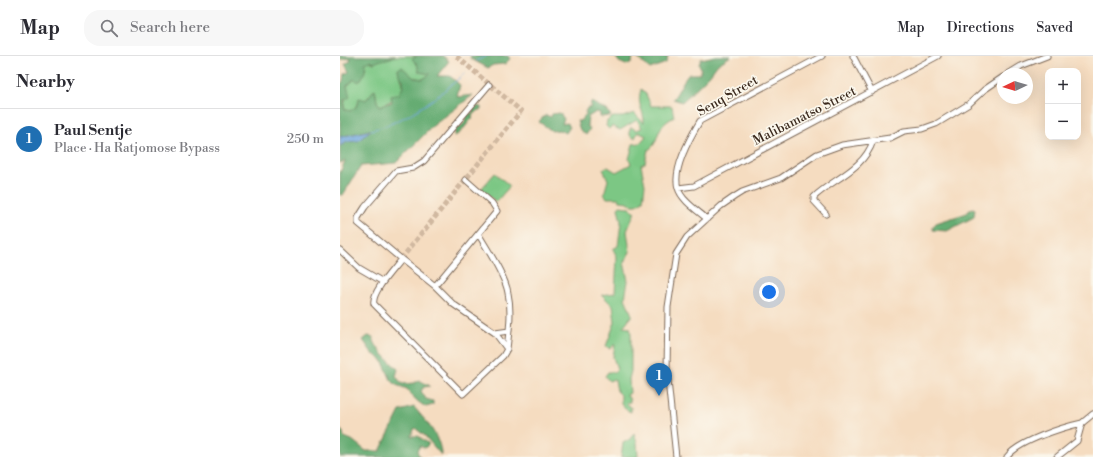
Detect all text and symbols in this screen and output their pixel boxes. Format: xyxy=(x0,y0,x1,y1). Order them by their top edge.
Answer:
search box xyxy=(84,10,364,46)
text: Map xyxy=(20,16,60,40)
icon: search xyxy=(98,17,120,39)
text: Search here xyxy=(130,18,210,37)
text: Map xyxy=(897,19,925,37)
text: Directions xyxy=(947,19,1014,37)
text: Saved xyxy=(1036,19,1073,37)
north arrow xyxy=(997,68,1033,104)
map controls xyxy=(1045,68,1081,140)
button: + xyxy=(1045,68,1081,104)
text: Nearby xyxy=(16,71,75,93)
street label: Senq Street xyxy=(694,72,761,120)
street label: Malibamatso Street xyxy=(750,83,859,149)
button: − xyxy=(1045,104,1081,140)
text: Paul Sentje xyxy=(54,121,132,140)
text: 1 xyxy=(26,131,32,147)
text: 250 m xyxy=(287,131,324,147)
text: Place · Ha Ratjomose Bypass xyxy=(54,140,220,156)
your location xyxy=(759,282,779,302)
pin: 1 xyxy=(646,363,672,396)

